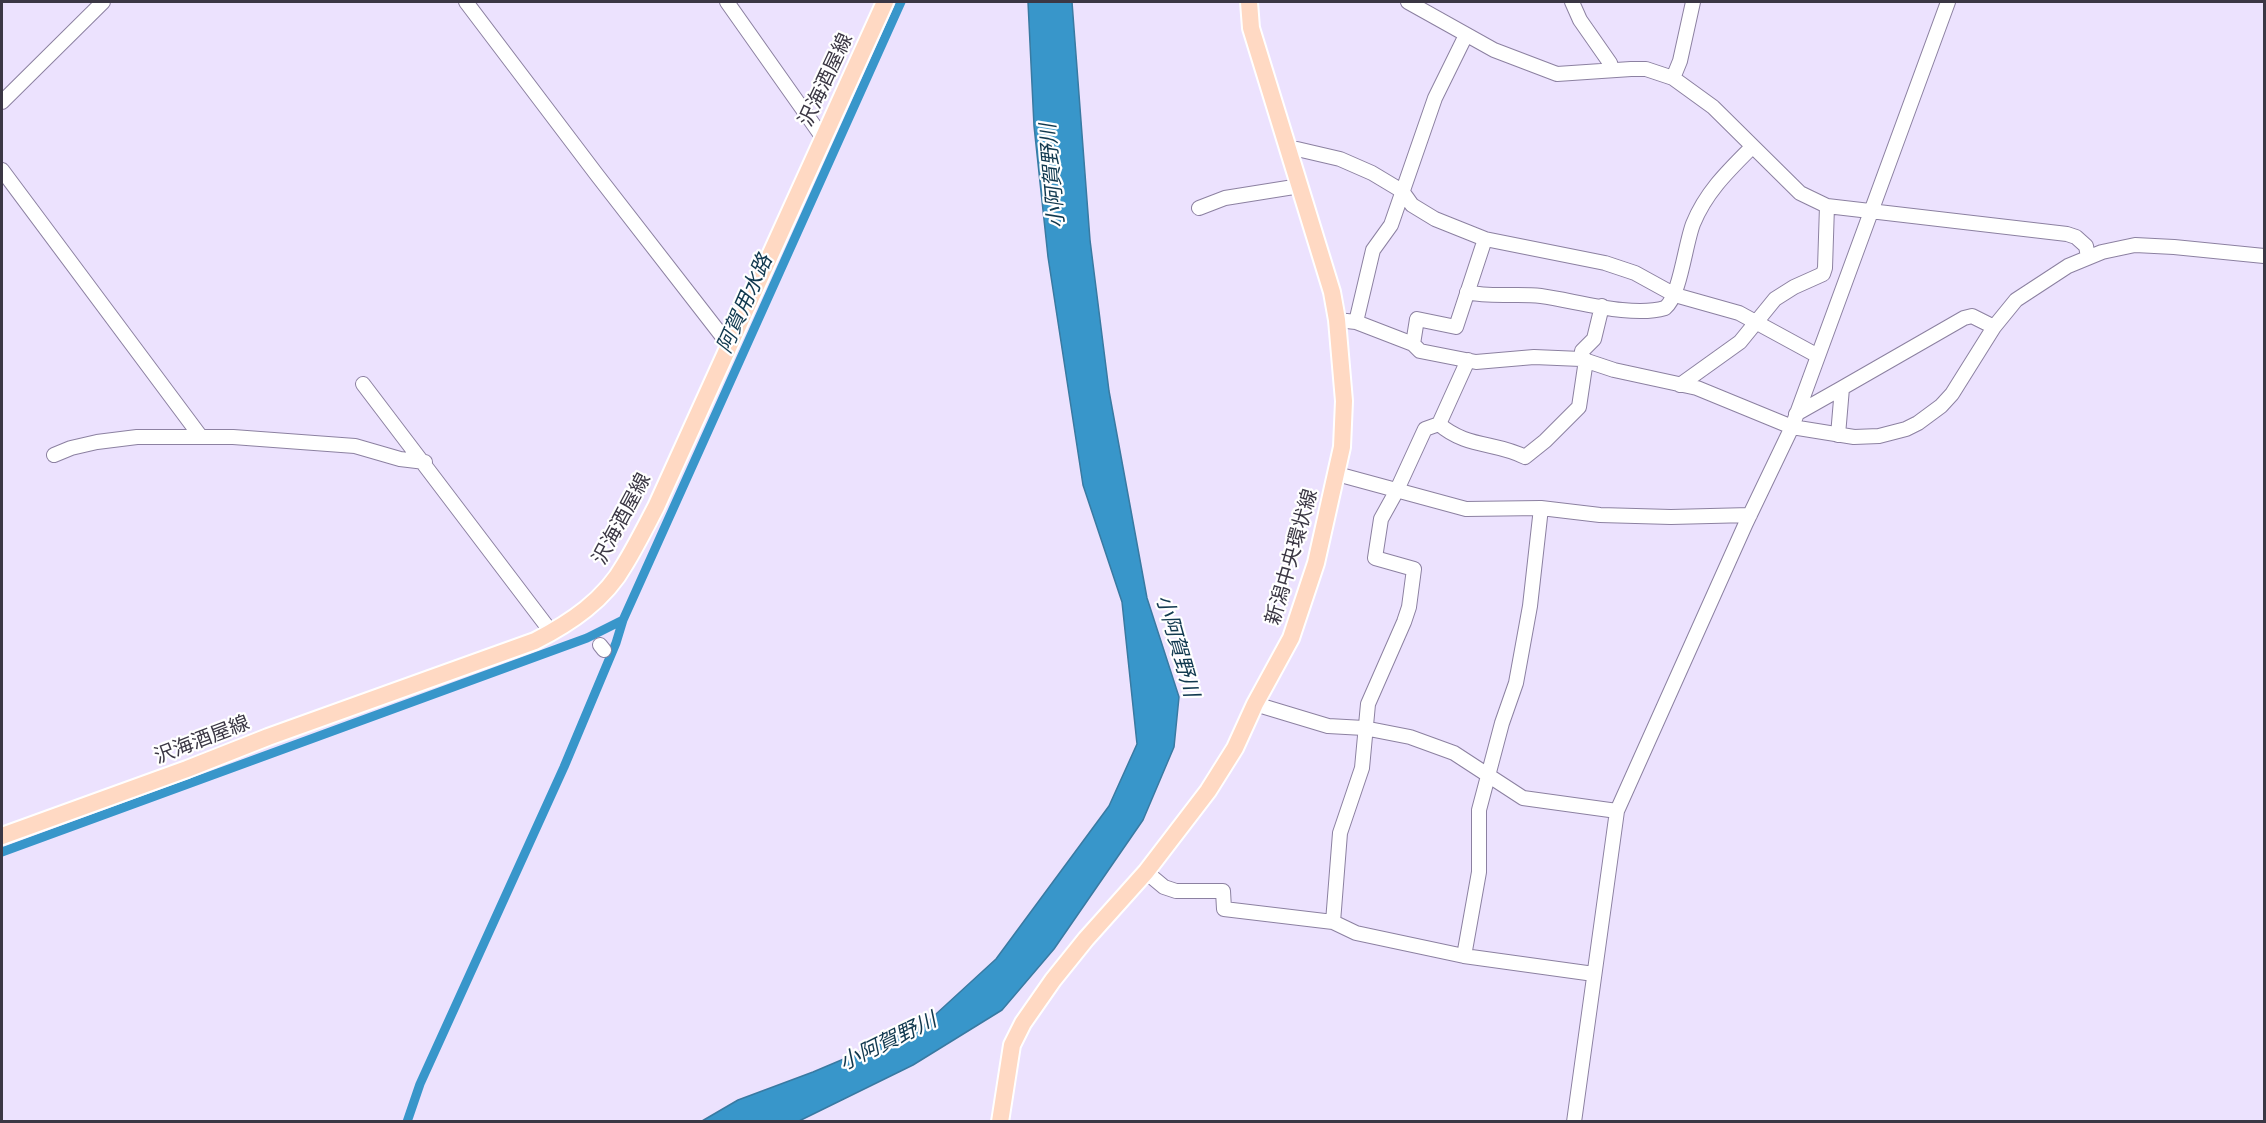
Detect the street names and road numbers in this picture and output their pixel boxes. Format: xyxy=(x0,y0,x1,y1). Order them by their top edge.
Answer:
street label: 沢海酒屋線 xyxy=(794,30,858,130)
street label: 沢海酒屋線 xyxy=(588,469,656,569)
street label: 新潟中央環状線 xyxy=(1261,486,1323,628)
street label: 沢海酒屋線 xyxy=(151,711,253,769)

